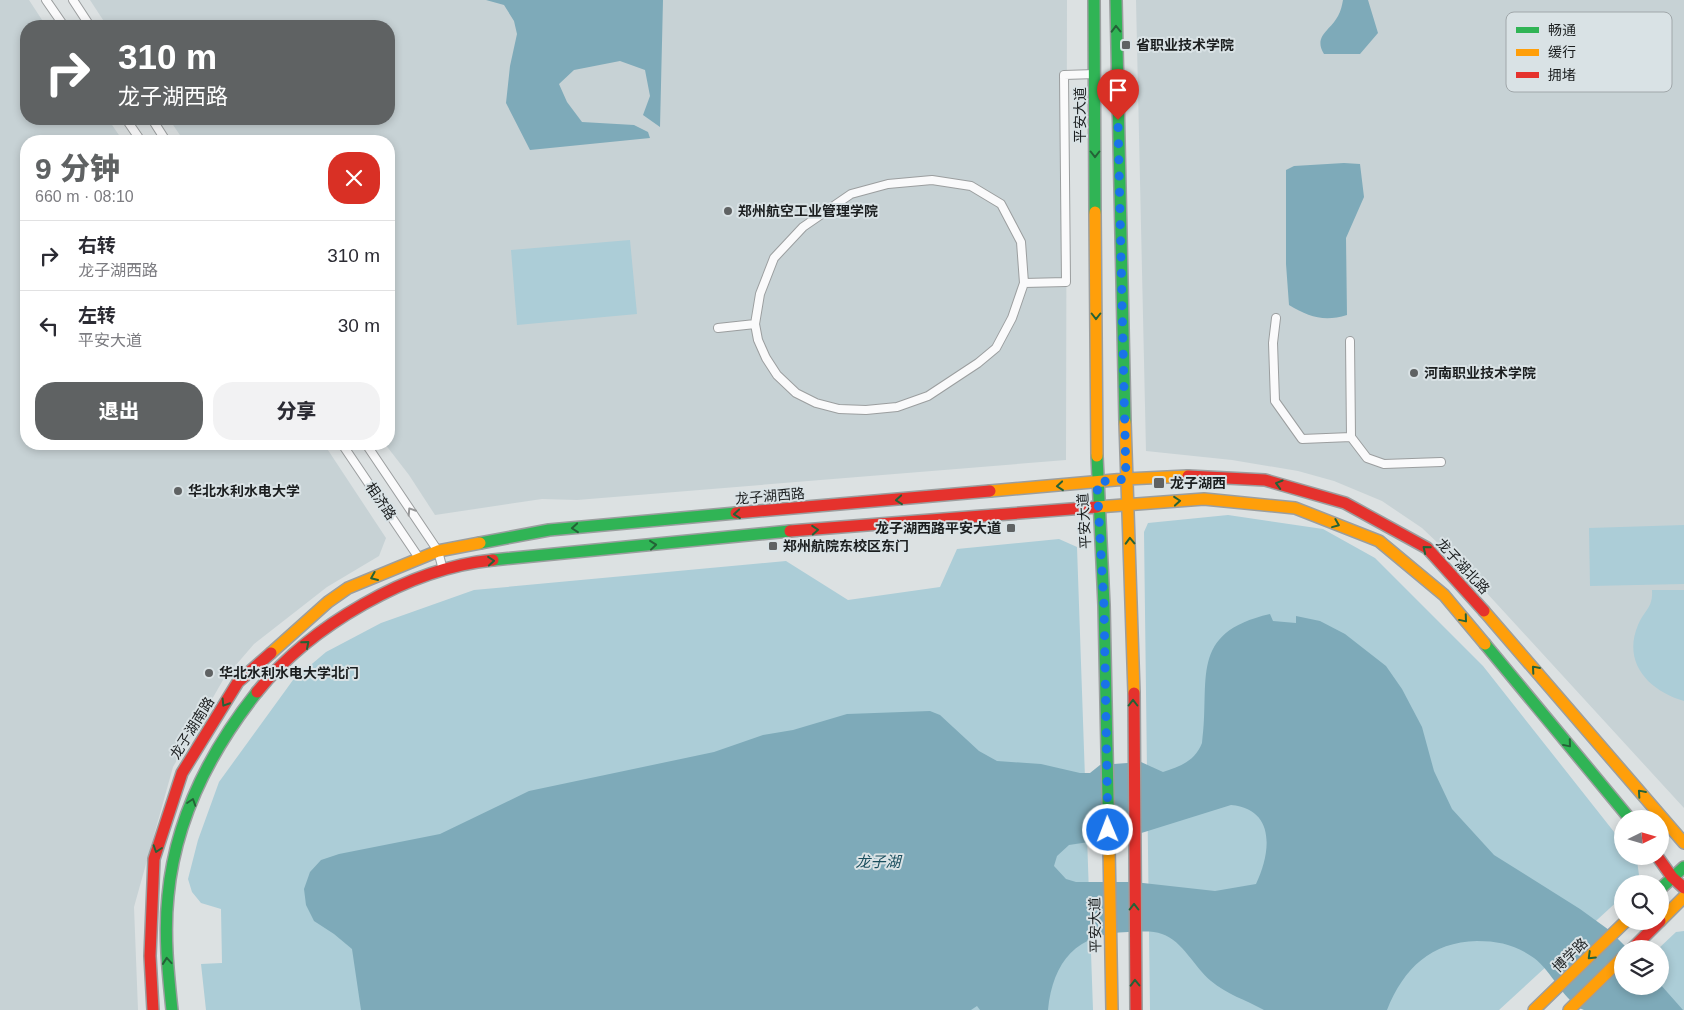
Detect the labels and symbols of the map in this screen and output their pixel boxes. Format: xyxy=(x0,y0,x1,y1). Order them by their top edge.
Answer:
legend xyxy=(1506,12,1672,92)
text: 畅通 xyxy=(1548,22,1576,38)
one-way arrow xyxy=(1111,24,1121,32)
place label: 省职业技术学院 xyxy=(1136,37,1234,53)
marker: 省职业技术学院 xyxy=(1120,39,1132,51)
text: 缓行 xyxy=(1548,44,1576,60)
text: 拥堵 xyxy=(1548,67,1576,83)
pin xyxy=(1097,69,1139,120)
street label: 平安大道 xyxy=(1072,87,1088,143)
one-way arrow xyxy=(1090,150,1100,158)
place label: 郑州航空工业管理学院 xyxy=(738,203,878,219)
marker: 郑州航空工业管理学院 xyxy=(722,205,734,217)
one-way arrow xyxy=(1091,312,1101,320)
place label: 河南职业技术学院 xyxy=(1424,365,1536,381)
marker: 河南职业技术学院 xyxy=(1408,367,1420,379)
place label: 龙子湖西 xyxy=(1170,475,1226,491)
marker: 龙子湖西 xyxy=(1152,476,1166,490)
street label: 相济路 xyxy=(363,479,399,523)
one-way arrow xyxy=(1275,479,1284,489)
one-way arrow xyxy=(1056,480,1064,491)
place label: 华北水利水电大学 xyxy=(188,483,300,499)
marker: 华北水利水电大学 xyxy=(172,485,184,497)
street label: 龙子湖西路 xyxy=(734,485,806,507)
street label: 平安大道 xyxy=(1075,493,1093,549)
one-way arrow xyxy=(894,494,902,505)
one-way arrow xyxy=(1173,496,1181,507)
one-way arrow xyxy=(408,507,417,516)
one-way arrow xyxy=(732,508,740,519)
one-way arrow xyxy=(1331,518,1339,528)
place label: 龙子湖西路平安大道 xyxy=(875,520,1001,536)
one-way arrow xyxy=(570,522,578,533)
marker: 龙子湖西路平安大道 xyxy=(1005,522,1017,534)
one-way arrow xyxy=(811,525,819,536)
street label: 龙子湖北路 xyxy=(1433,535,1493,597)
one-way arrow xyxy=(1124,537,1135,545)
place label: 郑州航院东校区东门 xyxy=(783,538,909,554)
one-way arrow xyxy=(649,540,657,551)
marker: 郑州航院东校区东门 xyxy=(767,540,779,552)
one-way arrow xyxy=(1423,546,1432,555)
one-way arrow xyxy=(487,555,495,566)
one-way arrow xyxy=(370,571,379,582)
one-way arrow xyxy=(1459,613,1467,622)
one-way arrow xyxy=(300,641,309,650)
place label: 华北水利水电大学北门 xyxy=(219,665,359,681)
one-way arrow xyxy=(1532,666,1541,675)
marker: 华北水利水电大学北门 xyxy=(203,667,215,679)
street label: 龙子湖南路 xyxy=(167,694,217,762)
one-way arrow xyxy=(222,698,232,707)
one-way arrow xyxy=(1128,699,1138,707)
one-way arrow xyxy=(1563,738,1571,747)
one-way arrow xyxy=(1638,789,1647,798)
one-way arrow xyxy=(186,799,196,807)
position arrow xyxy=(1081,803,1133,855)
north arrow xyxy=(1614,810,1669,865)
one-way arrow xyxy=(153,845,163,853)
water label: 龙子湖 xyxy=(855,853,902,870)
street label: 平安大道 xyxy=(1087,897,1103,953)
one-way arrow xyxy=(1129,902,1139,910)
street label: 博学路 xyxy=(1549,935,1591,975)
one-way arrow xyxy=(1587,950,1596,959)
one-way arrow xyxy=(162,957,173,965)
one-way arrow xyxy=(1130,978,1141,986)

